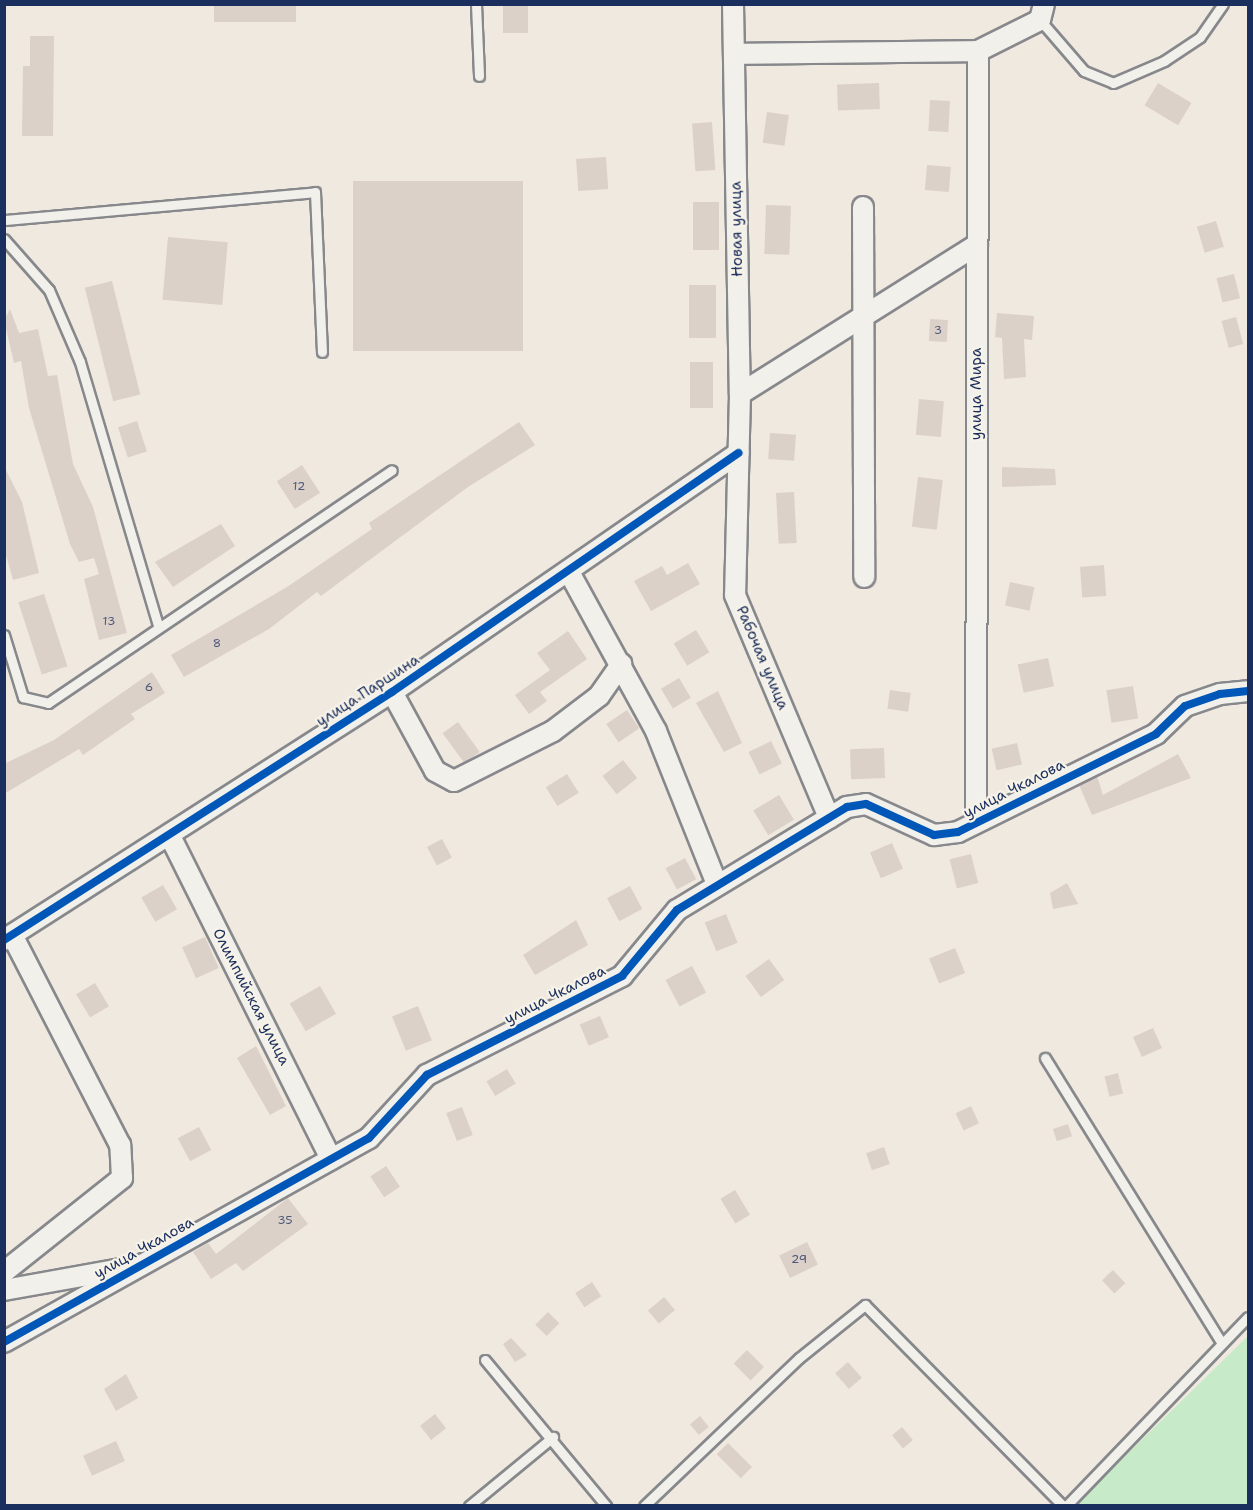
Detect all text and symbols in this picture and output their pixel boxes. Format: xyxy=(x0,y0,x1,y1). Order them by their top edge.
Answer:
street label: Новая улица xyxy=(727,181,747,277)
house number: 3 xyxy=(934,324,942,338)
street label: улица Мира xyxy=(968,348,986,440)
house number: 12 xyxy=(293,480,305,494)
street label: Рабочая улица xyxy=(732,603,792,713)
house number: 13 xyxy=(103,615,115,629)
house number: 8 xyxy=(213,637,221,651)
street label: улица Паршина xyxy=(313,651,423,731)
house number: 6 xyxy=(145,681,153,695)
street label: улица Чкалова xyxy=(960,756,1068,822)
street label: Олимпийская улица xyxy=(209,926,293,1068)
street label: улица Чкалова xyxy=(501,962,609,1028)
street label: улица Чкалова xyxy=(91,1213,197,1283)
house number: 35 xyxy=(277,1214,293,1228)
house number: 29 xyxy=(791,1253,807,1267)

